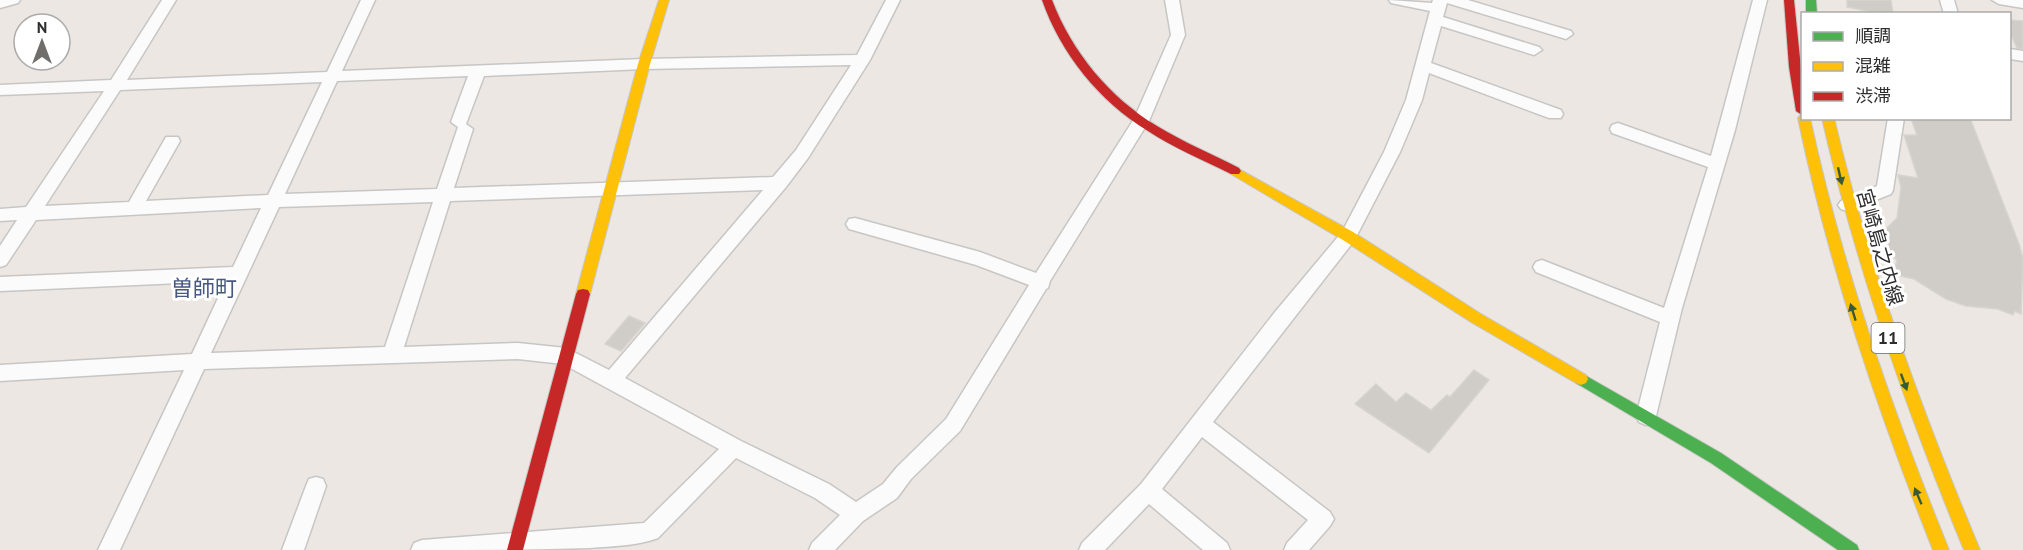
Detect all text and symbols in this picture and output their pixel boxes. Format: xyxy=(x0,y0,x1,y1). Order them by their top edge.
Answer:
north arrow xyxy=(12,12,72,72)
legend xyxy=(1801,12,2011,120)
text: N xyxy=(37,17,47,37)
text: 順調 xyxy=(1855,24,1891,47)
text: 混雑 xyxy=(1855,54,1891,77)
text: 渋滞 xyxy=(1855,84,1891,107)
one-way arrow xyxy=(1836,167,1845,186)
street label: 宮崎島之内線 xyxy=(1851,186,1909,308)
district label: 曽師町 xyxy=(171,274,237,302)
one-way arrow xyxy=(1847,303,1857,321)
road number: 11 xyxy=(1872,323,1904,353)
one-way arrow xyxy=(1900,373,1909,391)
one-way arrow xyxy=(1913,487,1922,505)

